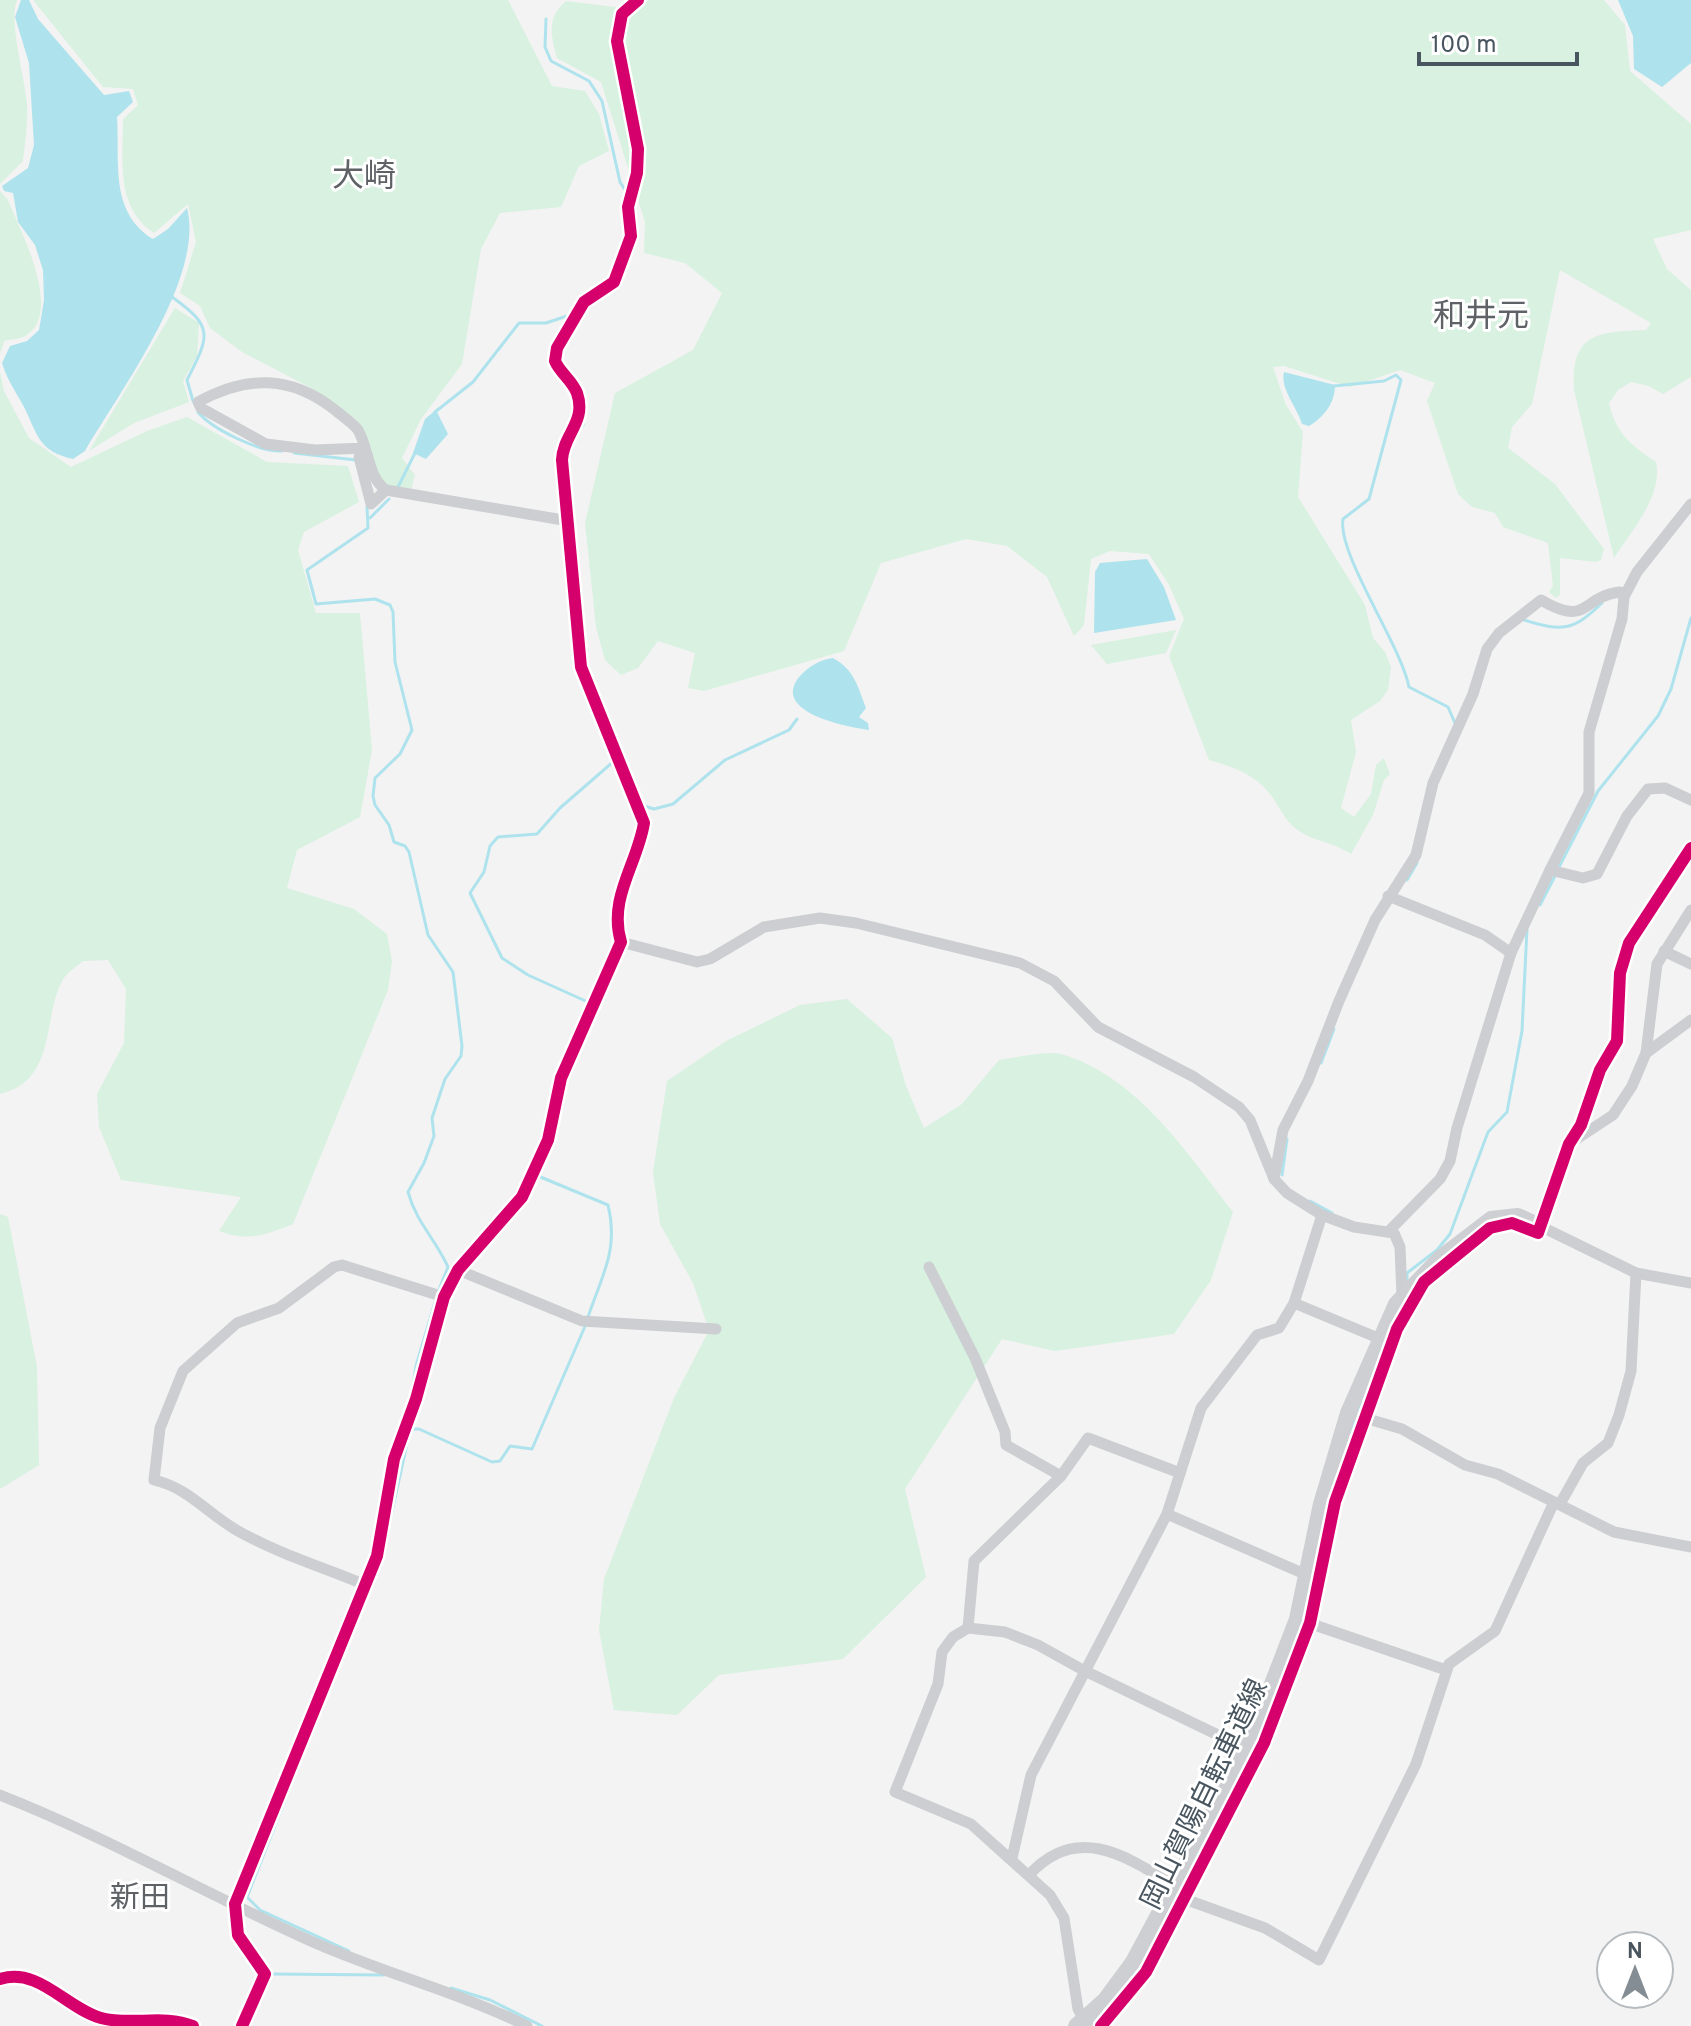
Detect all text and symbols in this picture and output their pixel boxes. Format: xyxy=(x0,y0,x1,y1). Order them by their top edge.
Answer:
scale bar xyxy=(1419,16,1577,66)
text: 100 m xyxy=(1431,31,1497,61)
district label: 大崎 xyxy=(332,158,396,198)
district label: 和井元 xyxy=(1433,298,1529,338)
street label: 岡山賀陽自転車道線 xyxy=(1135,1674,1277,1916)
district label: 新田 xyxy=(110,1881,170,1918)
north arrow xyxy=(1595,1930,1675,2010)
text: N xyxy=(1627,1939,1643,1966)

